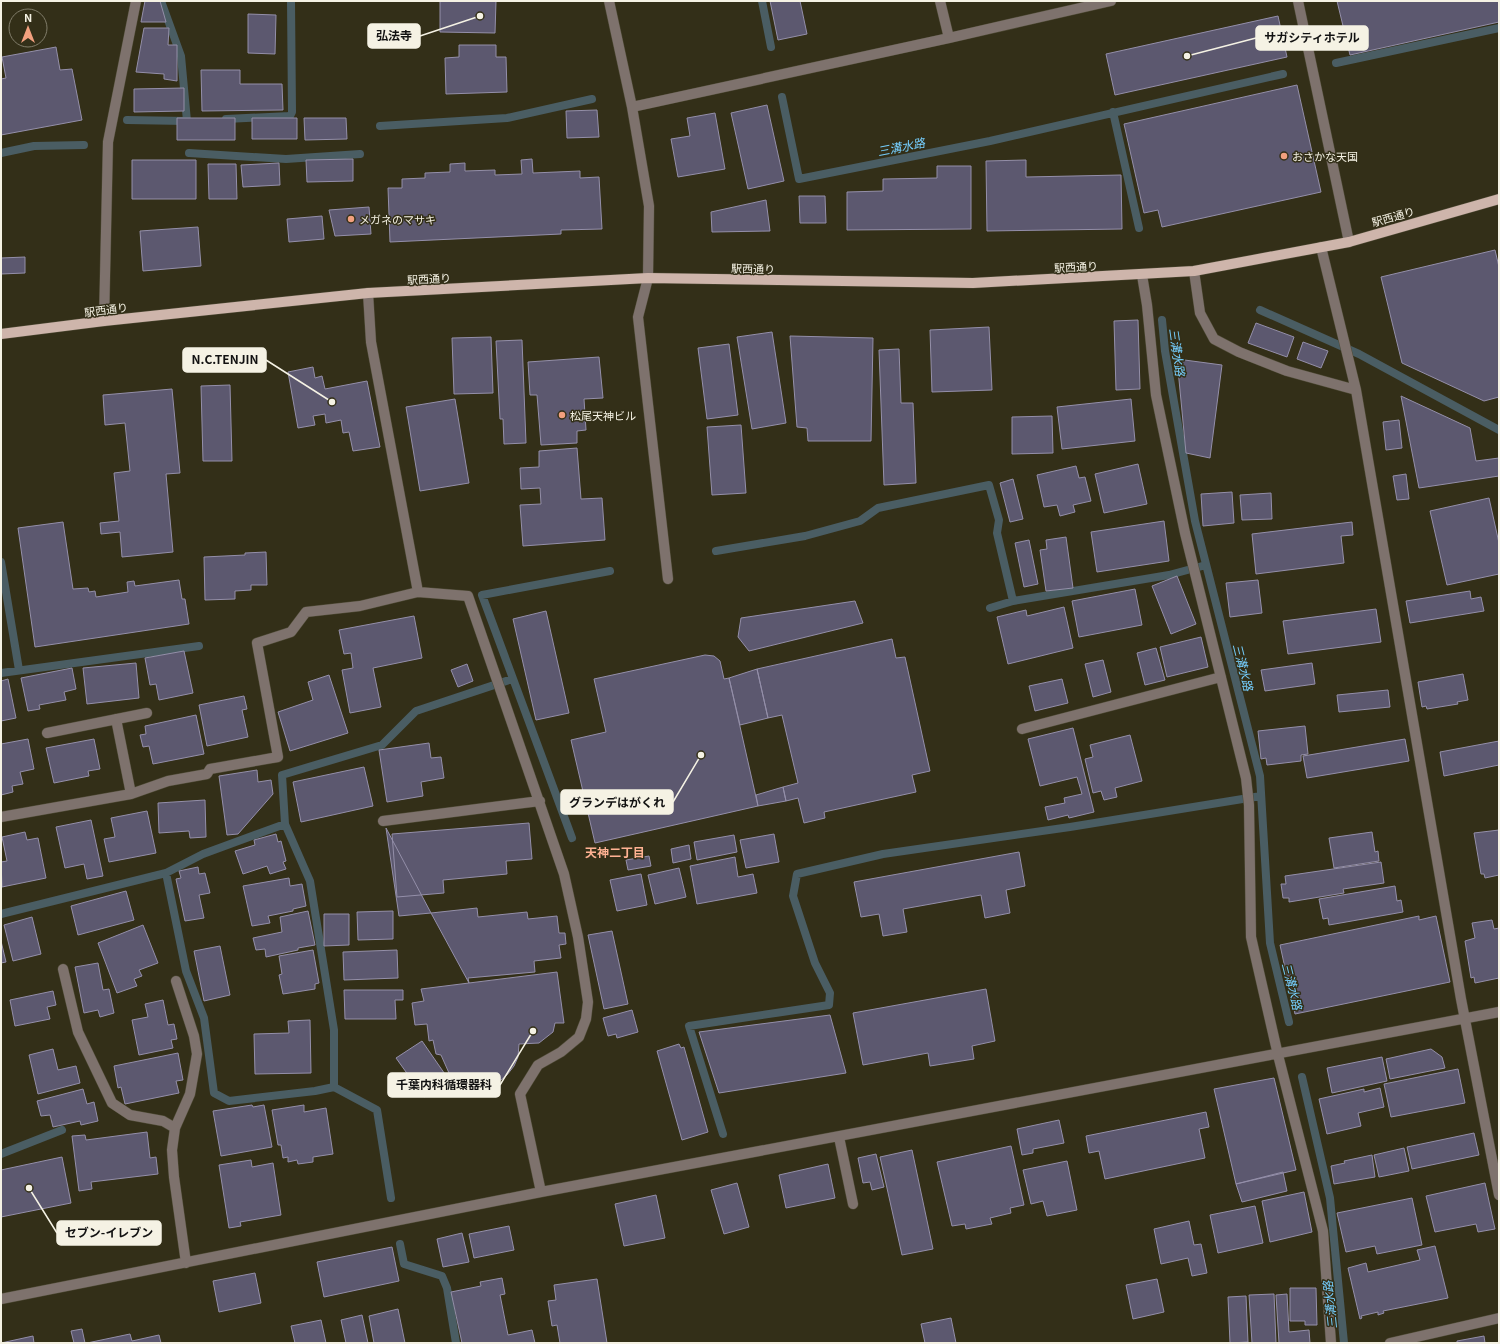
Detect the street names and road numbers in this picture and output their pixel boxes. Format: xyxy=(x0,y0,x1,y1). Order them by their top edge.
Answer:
street label: 駅西通り xyxy=(1370,202,1416,230)
street label: 駅西通り xyxy=(1054,257,1098,275)
street label: 駅西通り xyxy=(731,260,775,276)
street label: 駅西通り xyxy=(407,269,451,287)
street label: 駅西通り xyxy=(83,298,129,320)

